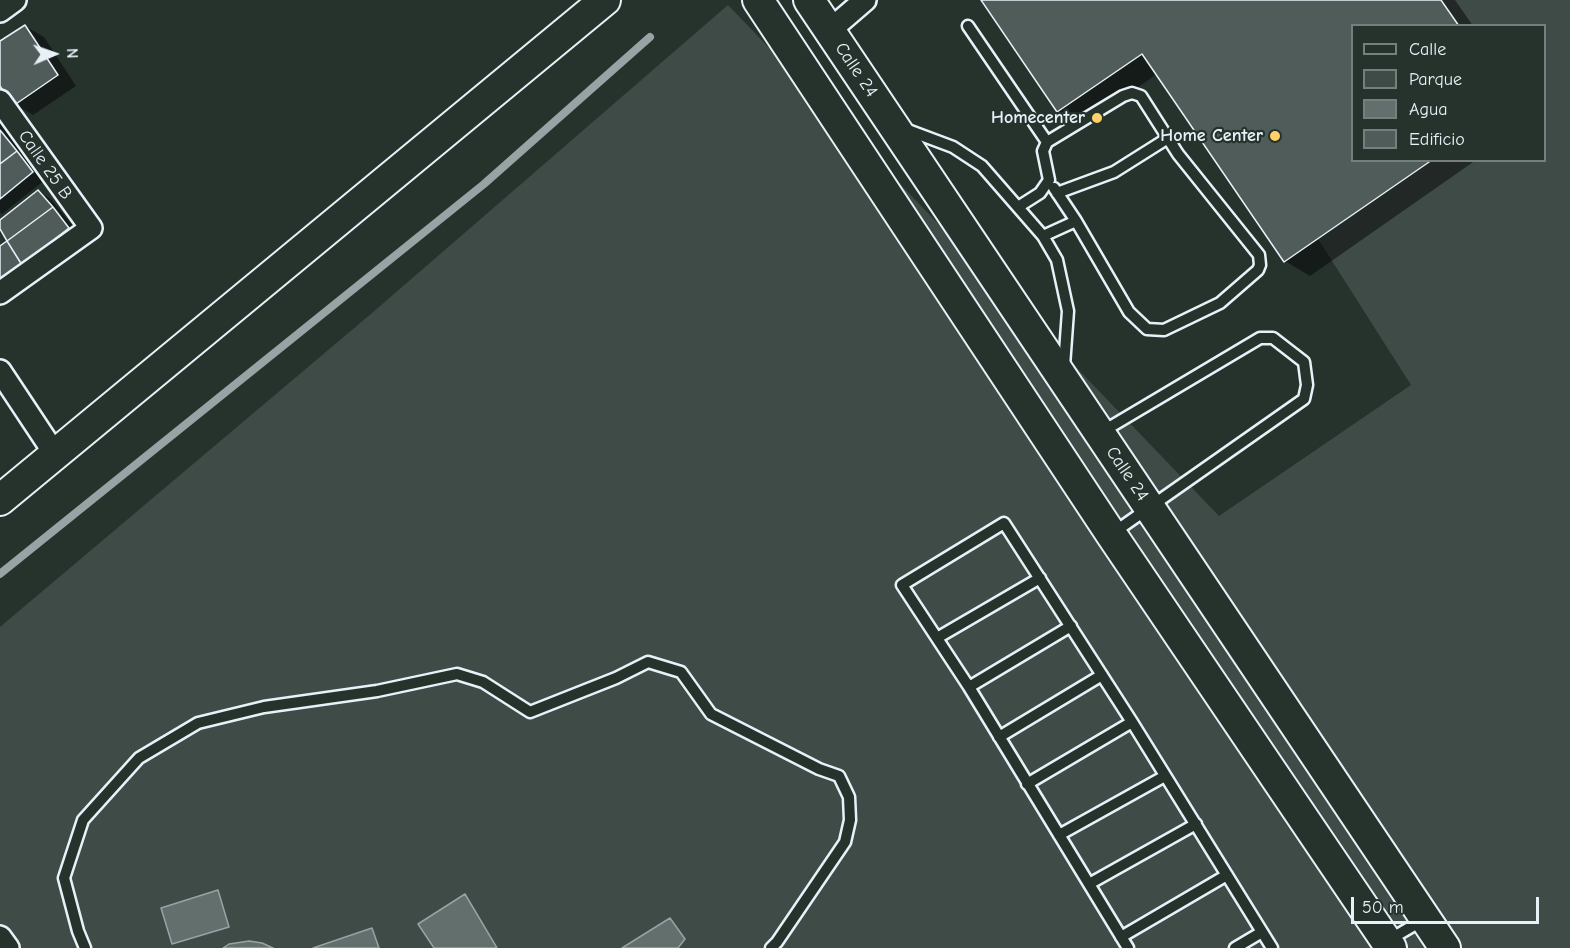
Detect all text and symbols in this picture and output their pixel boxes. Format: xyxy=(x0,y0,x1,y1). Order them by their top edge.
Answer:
north arrow xyxy=(24,24,84,84)
legend xyxy=(1351,24,1546,162)
street label: Calle 24 xyxy=(830,39,882,101)
text: Calle xyxy=(1409,39,1446,60)
text: N xyxy=(63,48,81,59)
text: Parque xyxy=(1409,69,1462,90)
text: Agua xyxy=(1409,99,1447,120)
place label: Homecenter xyxy=(991,107,1085,129)
marker: Homecenter xyxy=(1090,111,1104,125)
place label: Home Center xyxy=(1160,125,1263,147)
street label: Calle 25 B xyxy=(13,126,77,204)
marker: Home Center xyxy=(1268,129,1282,143)
text: Edificio xyxy=(1409,129,1465,150)
street label: Calle 24 xyxy=(1101,443,1153,505)
scale bar xyxy=(1354,885,1542,923)
text: 50 m xyxy=(1362,897,1404,918)

